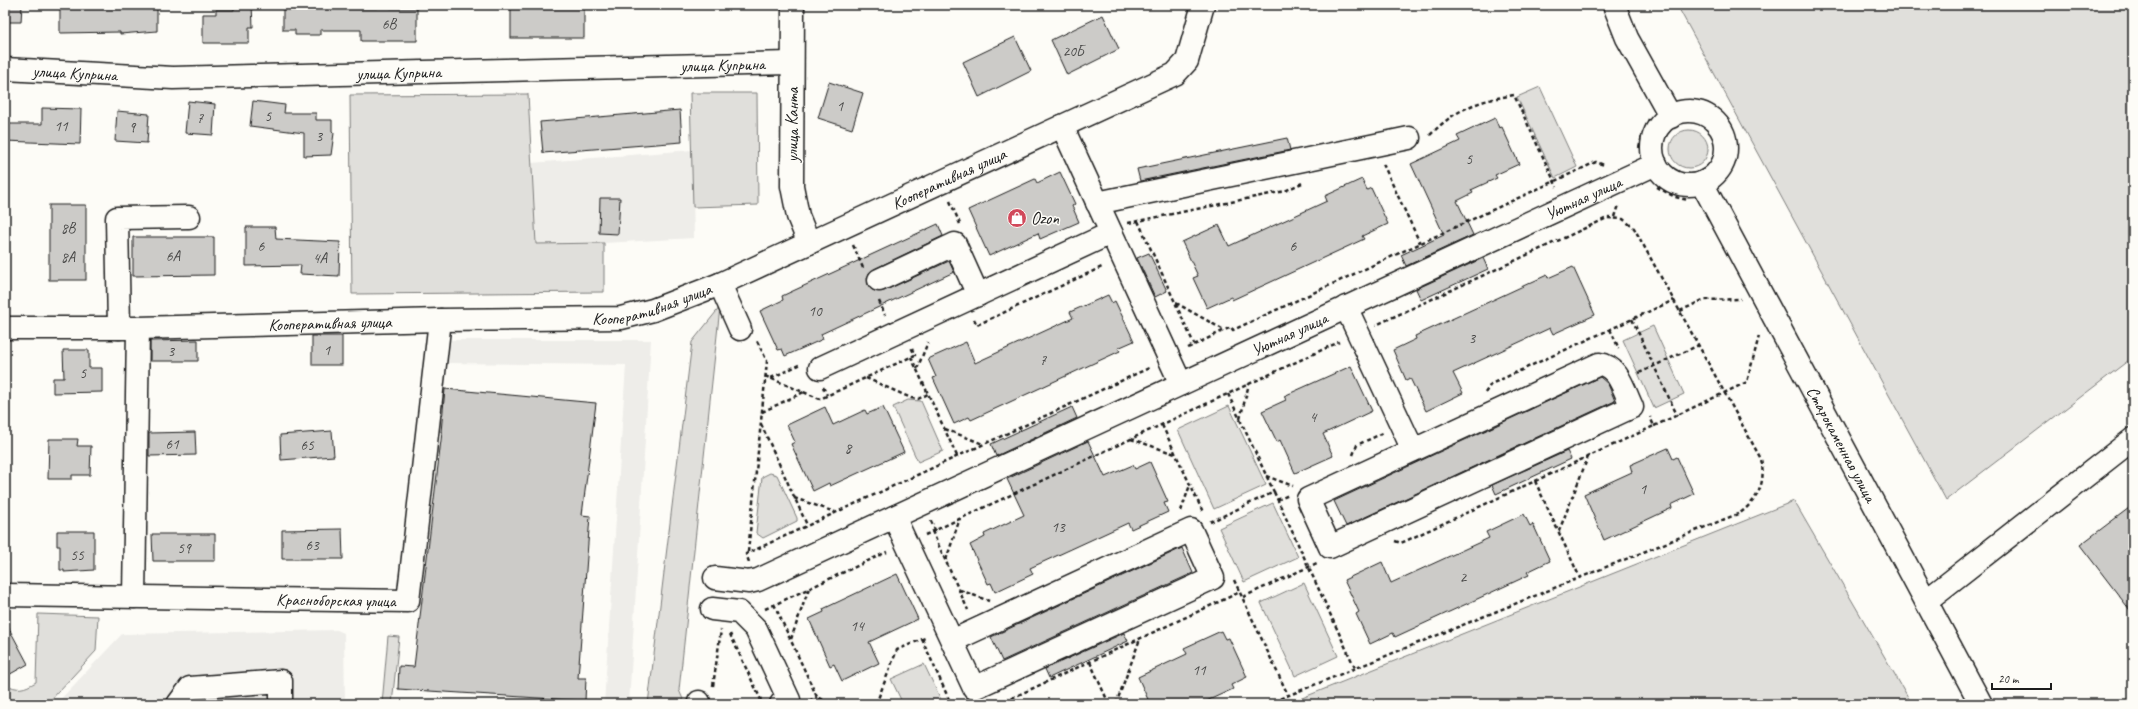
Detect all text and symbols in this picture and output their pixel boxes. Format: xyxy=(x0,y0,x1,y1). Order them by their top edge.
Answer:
house number: 6В xyxy=(382,15,398,34)
house number: 20Б xyxy=(1062,42,1086,61)
street label: улица Куприна xyxy=(679,54,767,77)
street label: улица Куприна xyxy=(31,60,120,86)
street label: улица Куприна xyxy=(355,61,443,85)
street label: улица Канта xyxy=(782,87,803,163)
house number: 1 xyxy=(837,97,845,116)
house number: 5 xyxy=(265,107,273,126)
house number: 7 xyxy=(197,109,205,128)
house number: 11 xyxy=(54,117,69,136)
house number: 9 xyxy=(129,118,137,137)
house number: 3 xyxy=(316,127,324,146)
street label: Кооперативная улица xyxy=(889,143,1011,214)
house number: 5 xyxy=(1466,150,1474,169)
street label: Уютная улица xyxy=(1542,171,1627,225)
shop icon: Ozon xyxy=(1006,207,1028,229)
place label: Ozon xyxy=(1031,208,1059,229)
house number: 8В xyxy=(61,219,77,238)
house number: 6 xyxy=(258,237,266,256)
house number: 6 xyxy=(1290,237,1298,256)
house number: 6А xyxy=(166,247,182,266)
house number: 8А xyxy=(61,248,77,267)
house number: 4А xyxy=(313,249,329,268)
street label: Кооперативная улица xyxy=(592,278,716,329)
house number: 10 xyxy=(808,302,823,321)
street label: Уютная улица xyxy=(1248,307,1333,361)
street label: Кооперативная улица xyxy=(268,311,393,336)
house number: 3 xyxy=(1469,329,1477,348)
house number: 1 xyxy=(324,341,332,360)
house number: 3 xyxy=(168,342,176,361)
house number: 7 xyxy=(1040,351,1048,370)
house number: 5 xyxy=(80,364,88,383)
street label: Старокаменная улица xyxy=(1802,383,1882,507)
house number: 4 xyxy=(1310,408,1318,427)
house number: 61 xyxy=(165,435,180,454)
house number: 65 xyxy=(300,436,315,455)
house number: 8 xyxy=(845,439,853,458)
house number: 1 xyxy=(1640,480,1648,499)
house number: 13 xyxy=(1051,518,1066,537)
house number: 63 xyxy=(305,536,320,555)
house number: 59 xyxy=(177,539,192,558)
house number: 55 xyxy=(70,546,85,565)
house number: 2 xyxy=(1460,568,1468,587)
street label: Красноборская улица xyxy=(276,589,397,612)
house number: 14 xyxy=(850,617,865,636)
house number: 11 xyxy=(1192,661,1207,680)
scale bar xyxy=(1992,665,2051,691)
text: 20 m xyxy=(1998,671,2020,687)

